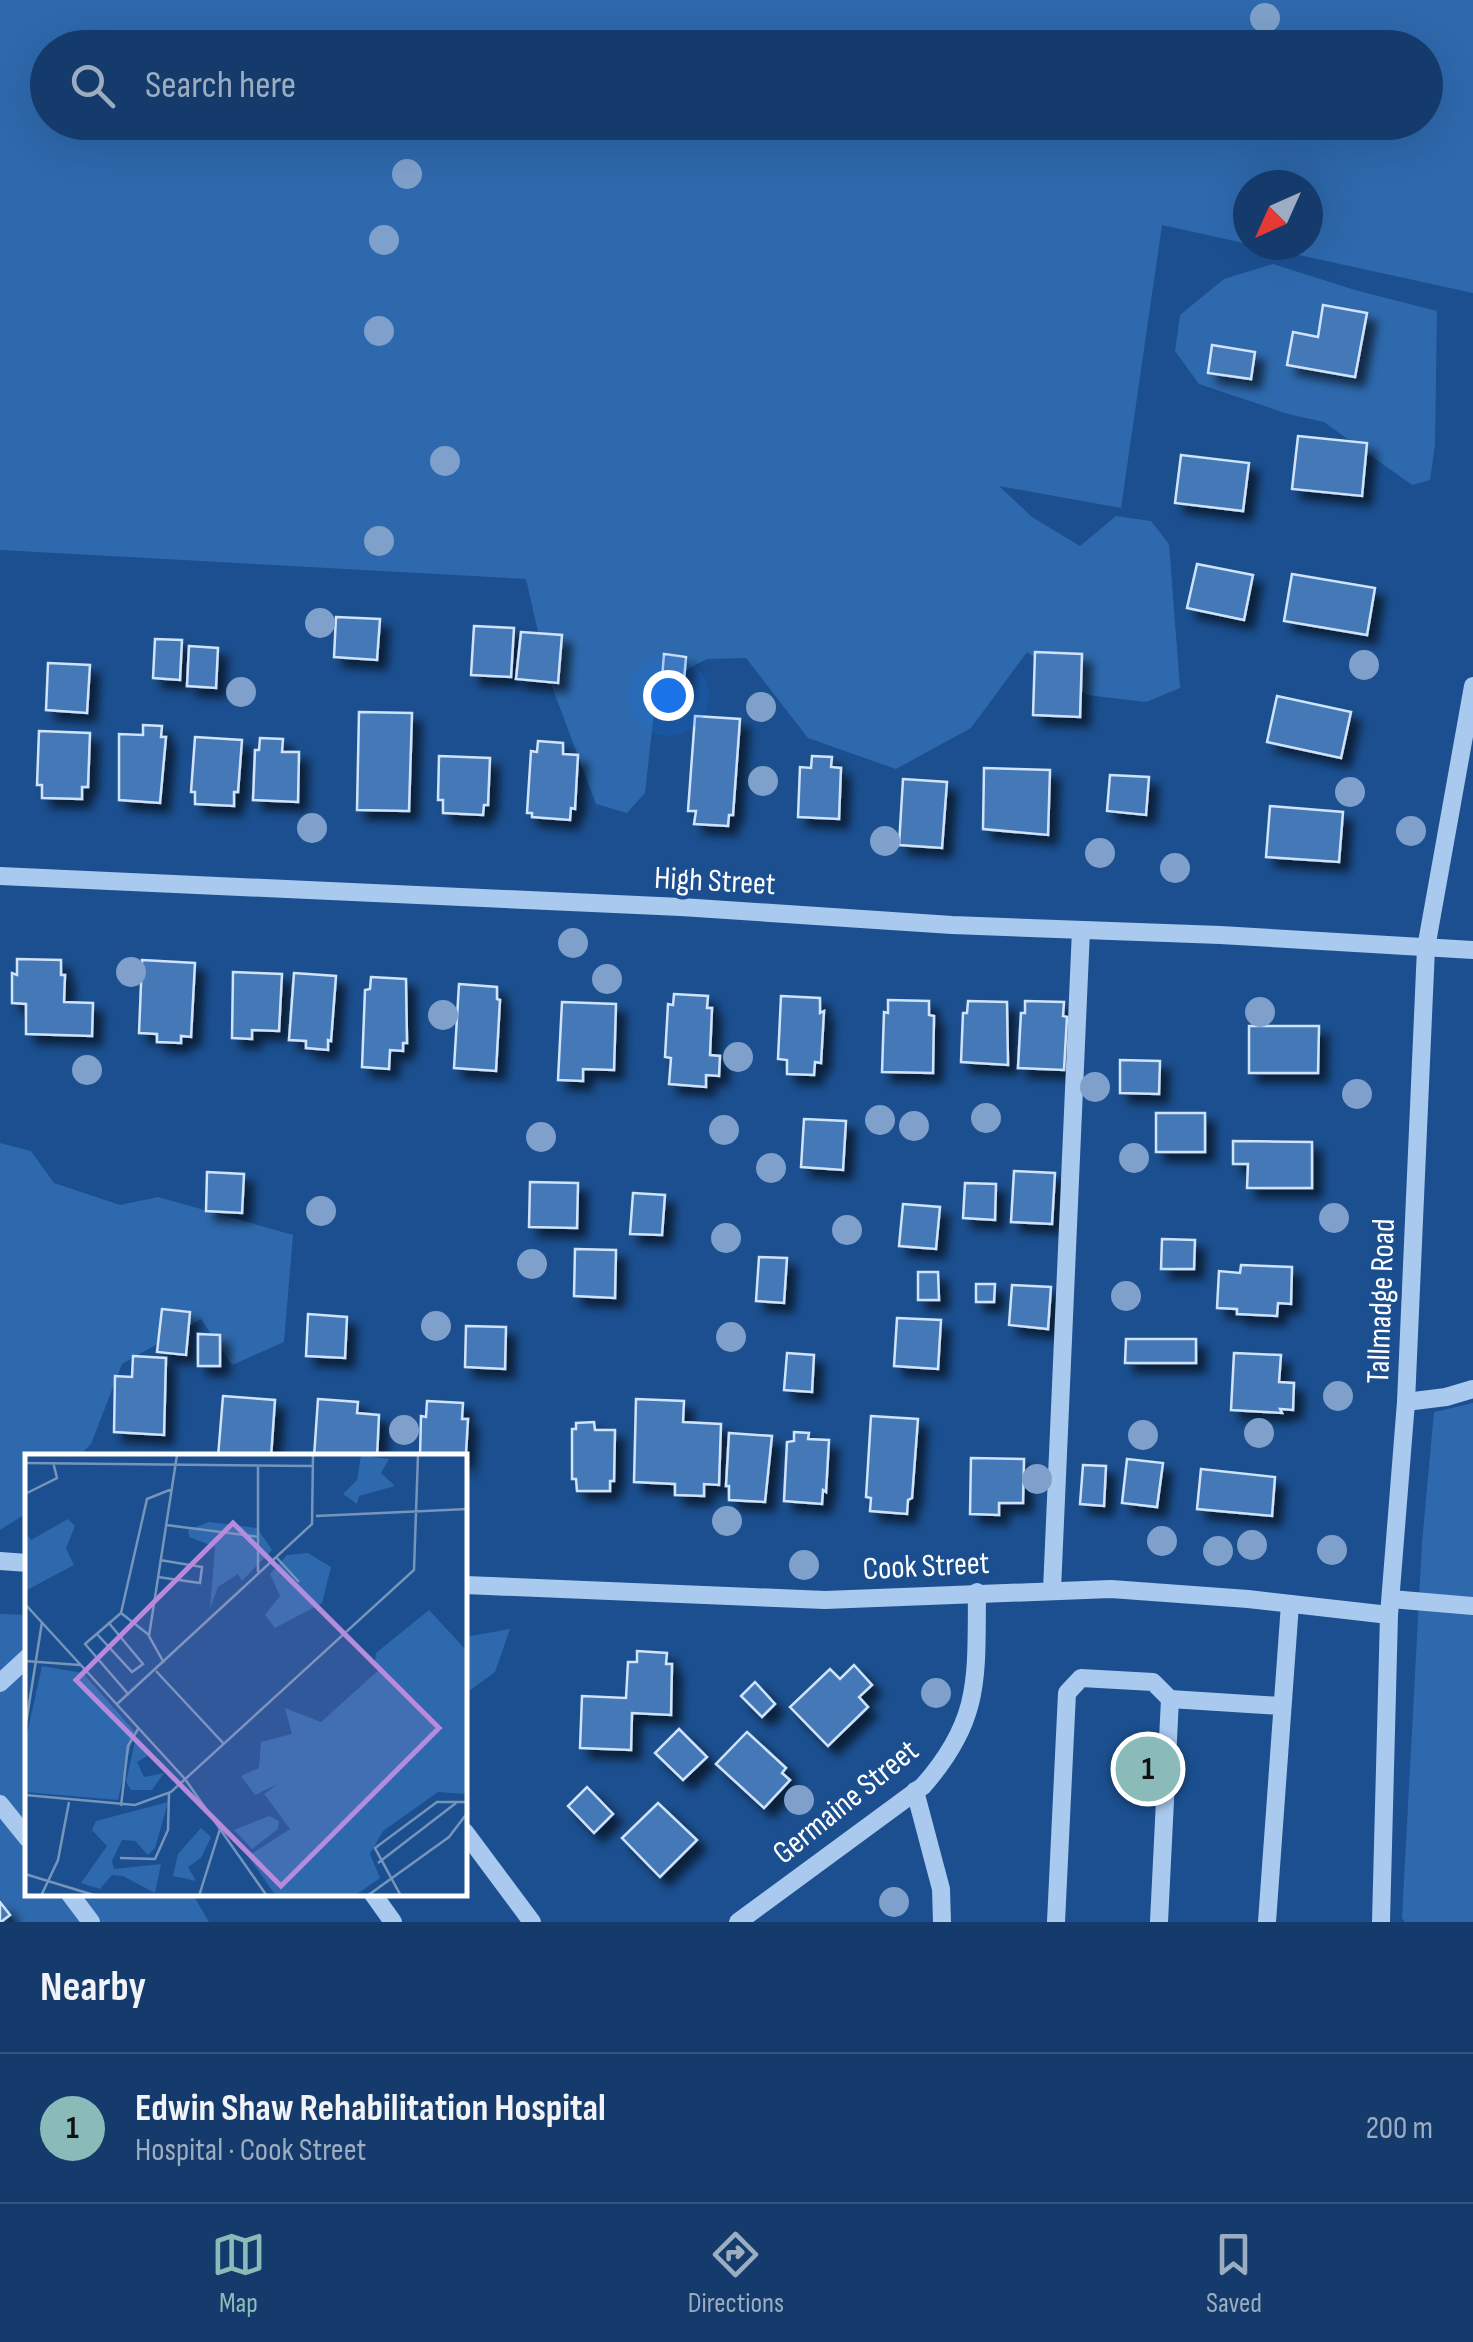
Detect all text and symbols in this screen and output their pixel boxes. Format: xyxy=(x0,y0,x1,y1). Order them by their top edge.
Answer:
search box xyxy=(30,30,1443,140)
icon: search xyxy=(65,58,120,113)
text: Search here xyxy=(145,63,296,108)
north arrow xyxy=(1233,170,1323,260)
your location xyxy=(643,670,694,721)
street label: High Street xyxy=(653,859,776,904)
street label: Tallmadge Road xyxy=(1359,1218,1404,1384)
inset map xyxy=(25,1454,468,1897)
street label: Cook Street xyxy=(862,1544,990,1589)
street label: Germaine Street xyxy=(765,1732,927,1873)
pin: 1 xyxy=(1116,1732,1180,1806)
text: Nearby xyxy=(40,1962,146,2013)
text: Edwin Shaw Rehabilitation Hospital xyxy=(135,2086,606,2131)
text: 1 xyxy=(66,2109,79,2148)
text: 200 m xyxy=(1366,2109,1433,2148)
text: Hospital · Cook Street xyxy=(135,2131,366,2170)
tab: Map xyxy=(211,2227,266,2320)
tab: Directions xyxy=(688,2227,784,2320)
tab: Saved xyxy=(1206,2227,1262,2320)

